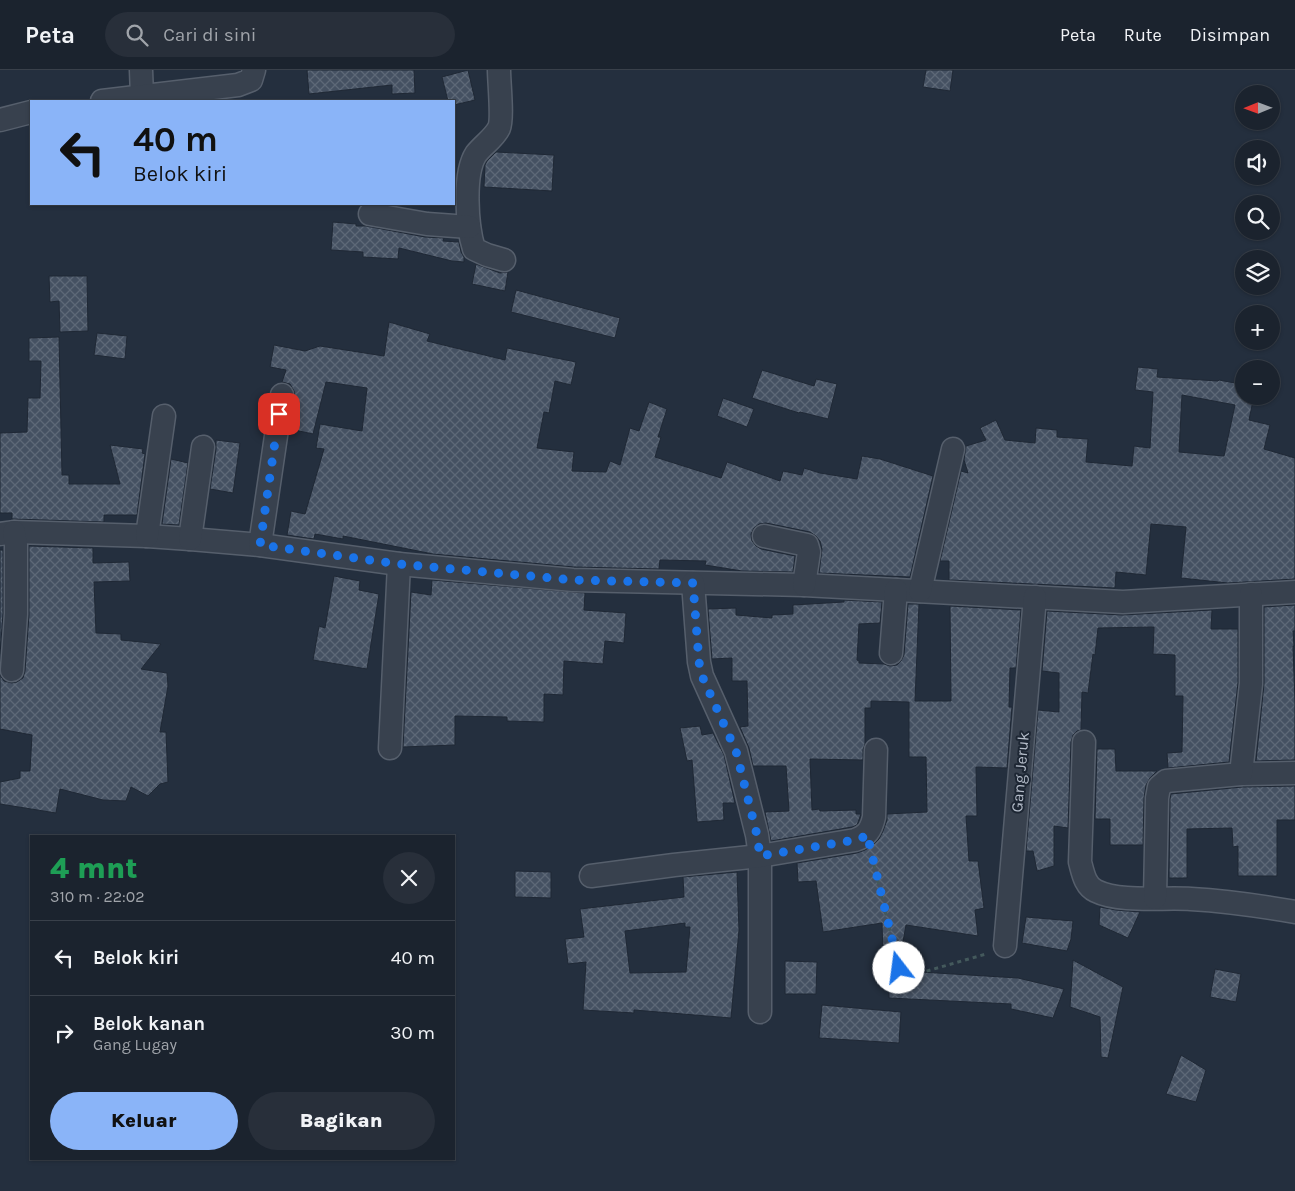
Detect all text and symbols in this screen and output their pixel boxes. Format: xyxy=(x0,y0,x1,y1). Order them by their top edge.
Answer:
search box xyxy=(105,12,455,57)
text: Peta xyxy=(25,21,75,49)
icon: search xyxy=(123,21,151,49)
text: Cari di sini xyxy=(163,24,257,46)
text: Peta xyxy=(1060,24,1096,46)
text: Rute xyxy=(1124,24,1162,46)
text: Disimpan xyxy=(1190,24,1270,46)
north arrow xyxy=(1235,85,1280,130)
map controls xyxy=(1235,85,1280,405)
text: 40 m xyxy=(133,119,218,160)
icon: left xyxy=(50,120,115,185)
button: sound xyxy=(1235,140,1280,185)
text: Belok kiri xyxy=(133,161,227,187)
button: search xyxy=(1235,195,1280,240)
button: layers xyxy=(1235,250,1280,295)
button: + xyxy=(1235,305,1280,350)
button: − xyxy=(1235,360,1280,405)
pin xyxy=(258,393,300,435)
icon: arrive xyxy=(265,400,293,428)
street label: Gang Jeruk xyxy=(1007,731,1033,813)
text: 4 mnt xyxy=(50,850,138,886)
button: close xyxy=(383,852,435,904)
text: 310 m · 22:02 xyxy=(50,887,144,906)
position arrow xyxy=(872,941,924,993)
icon: left xyxy=(50,944,78,972)
text: Belok kiri xyxy=(93,947,179,969)
text: 40 m xyxy=(391,947,435,969)
text: Belok kanan xyxy=(93,1013,205,1035)
icon: right xyxy=(50,1019,78,1047)
text: 30 m xyxy=(390,1022,435,1044)
text: Gang Lugay xyxy=(93,1035,177,1054)
button: Keluar xyxy=(50,1092,238,1150)
button: Bagikan xyxy=(248,1092,435,1150)

